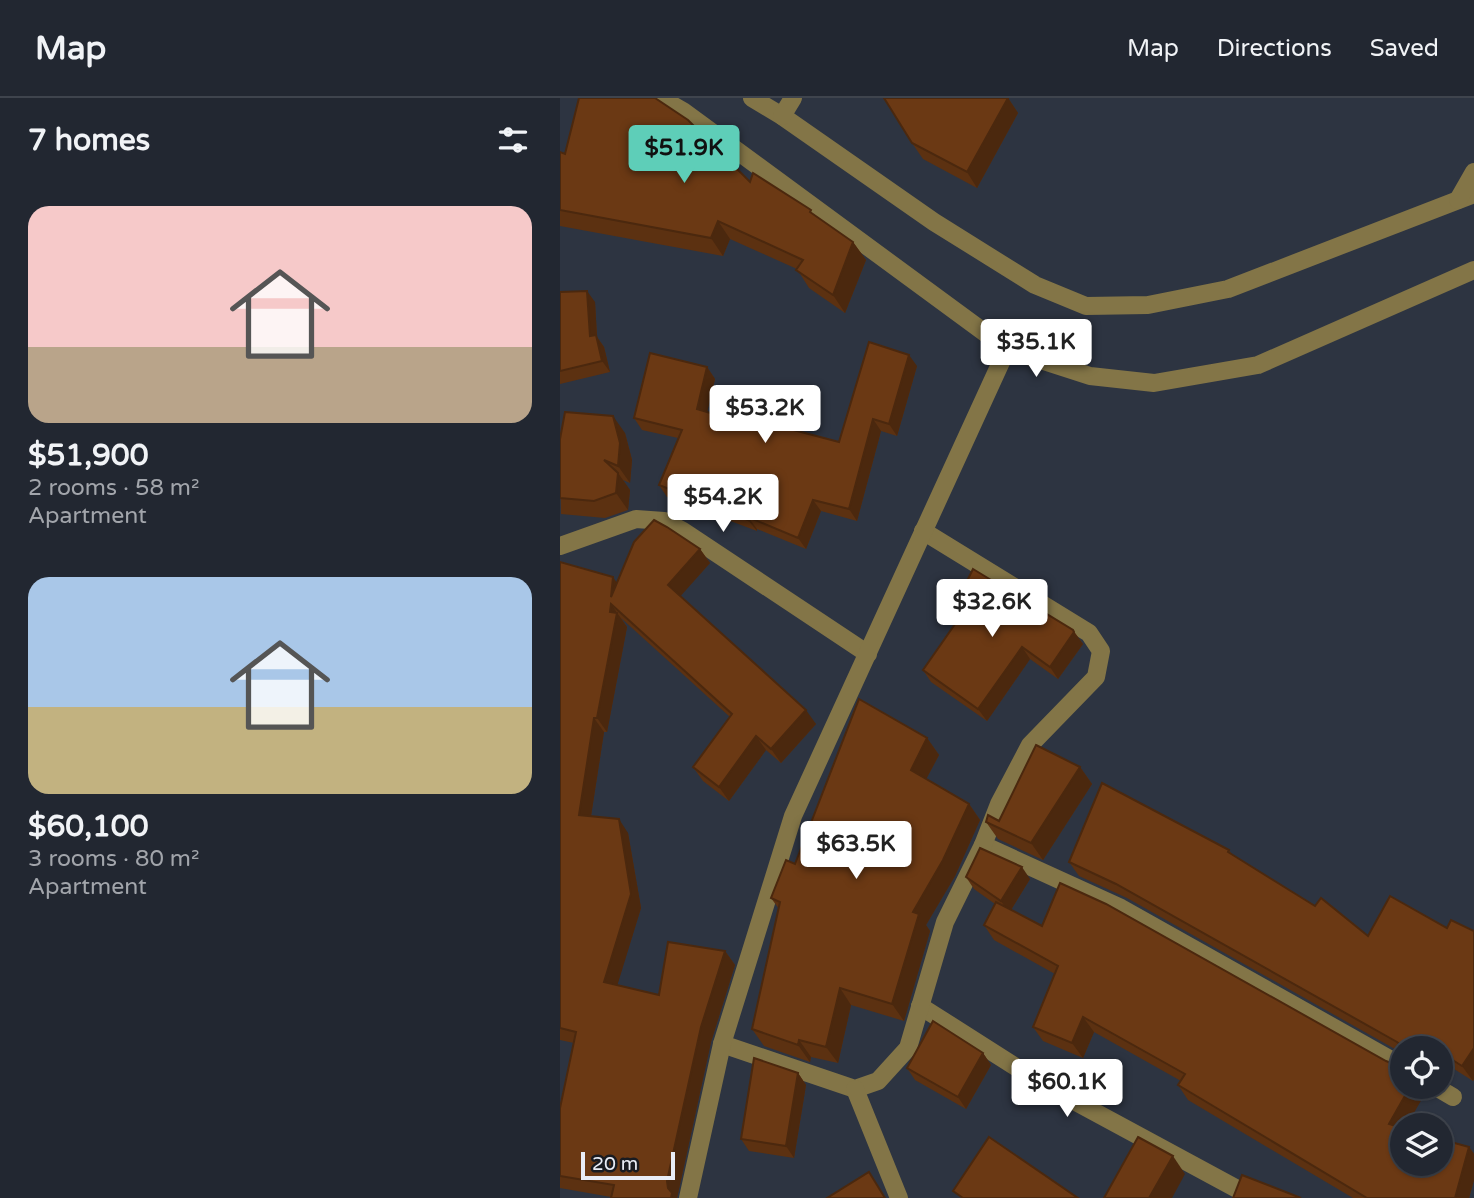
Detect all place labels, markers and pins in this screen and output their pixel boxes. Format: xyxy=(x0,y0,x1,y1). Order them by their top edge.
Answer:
pin: $51.9K xyxy=(627,126,741,185)
pin: $35.1K xyxy=(979,320,1093,379)
pin: $53.2K xyxy=(708,386,822,445)
pin: $54.2K xyxy=(666,474,780,534)
pin: $32.6K xyxy=(935,580,1049,639)
pin: $63.5K xyxy=(799,822,913,881)
pin: $60.1K xyxy=(1010,1060,1124,1119)

